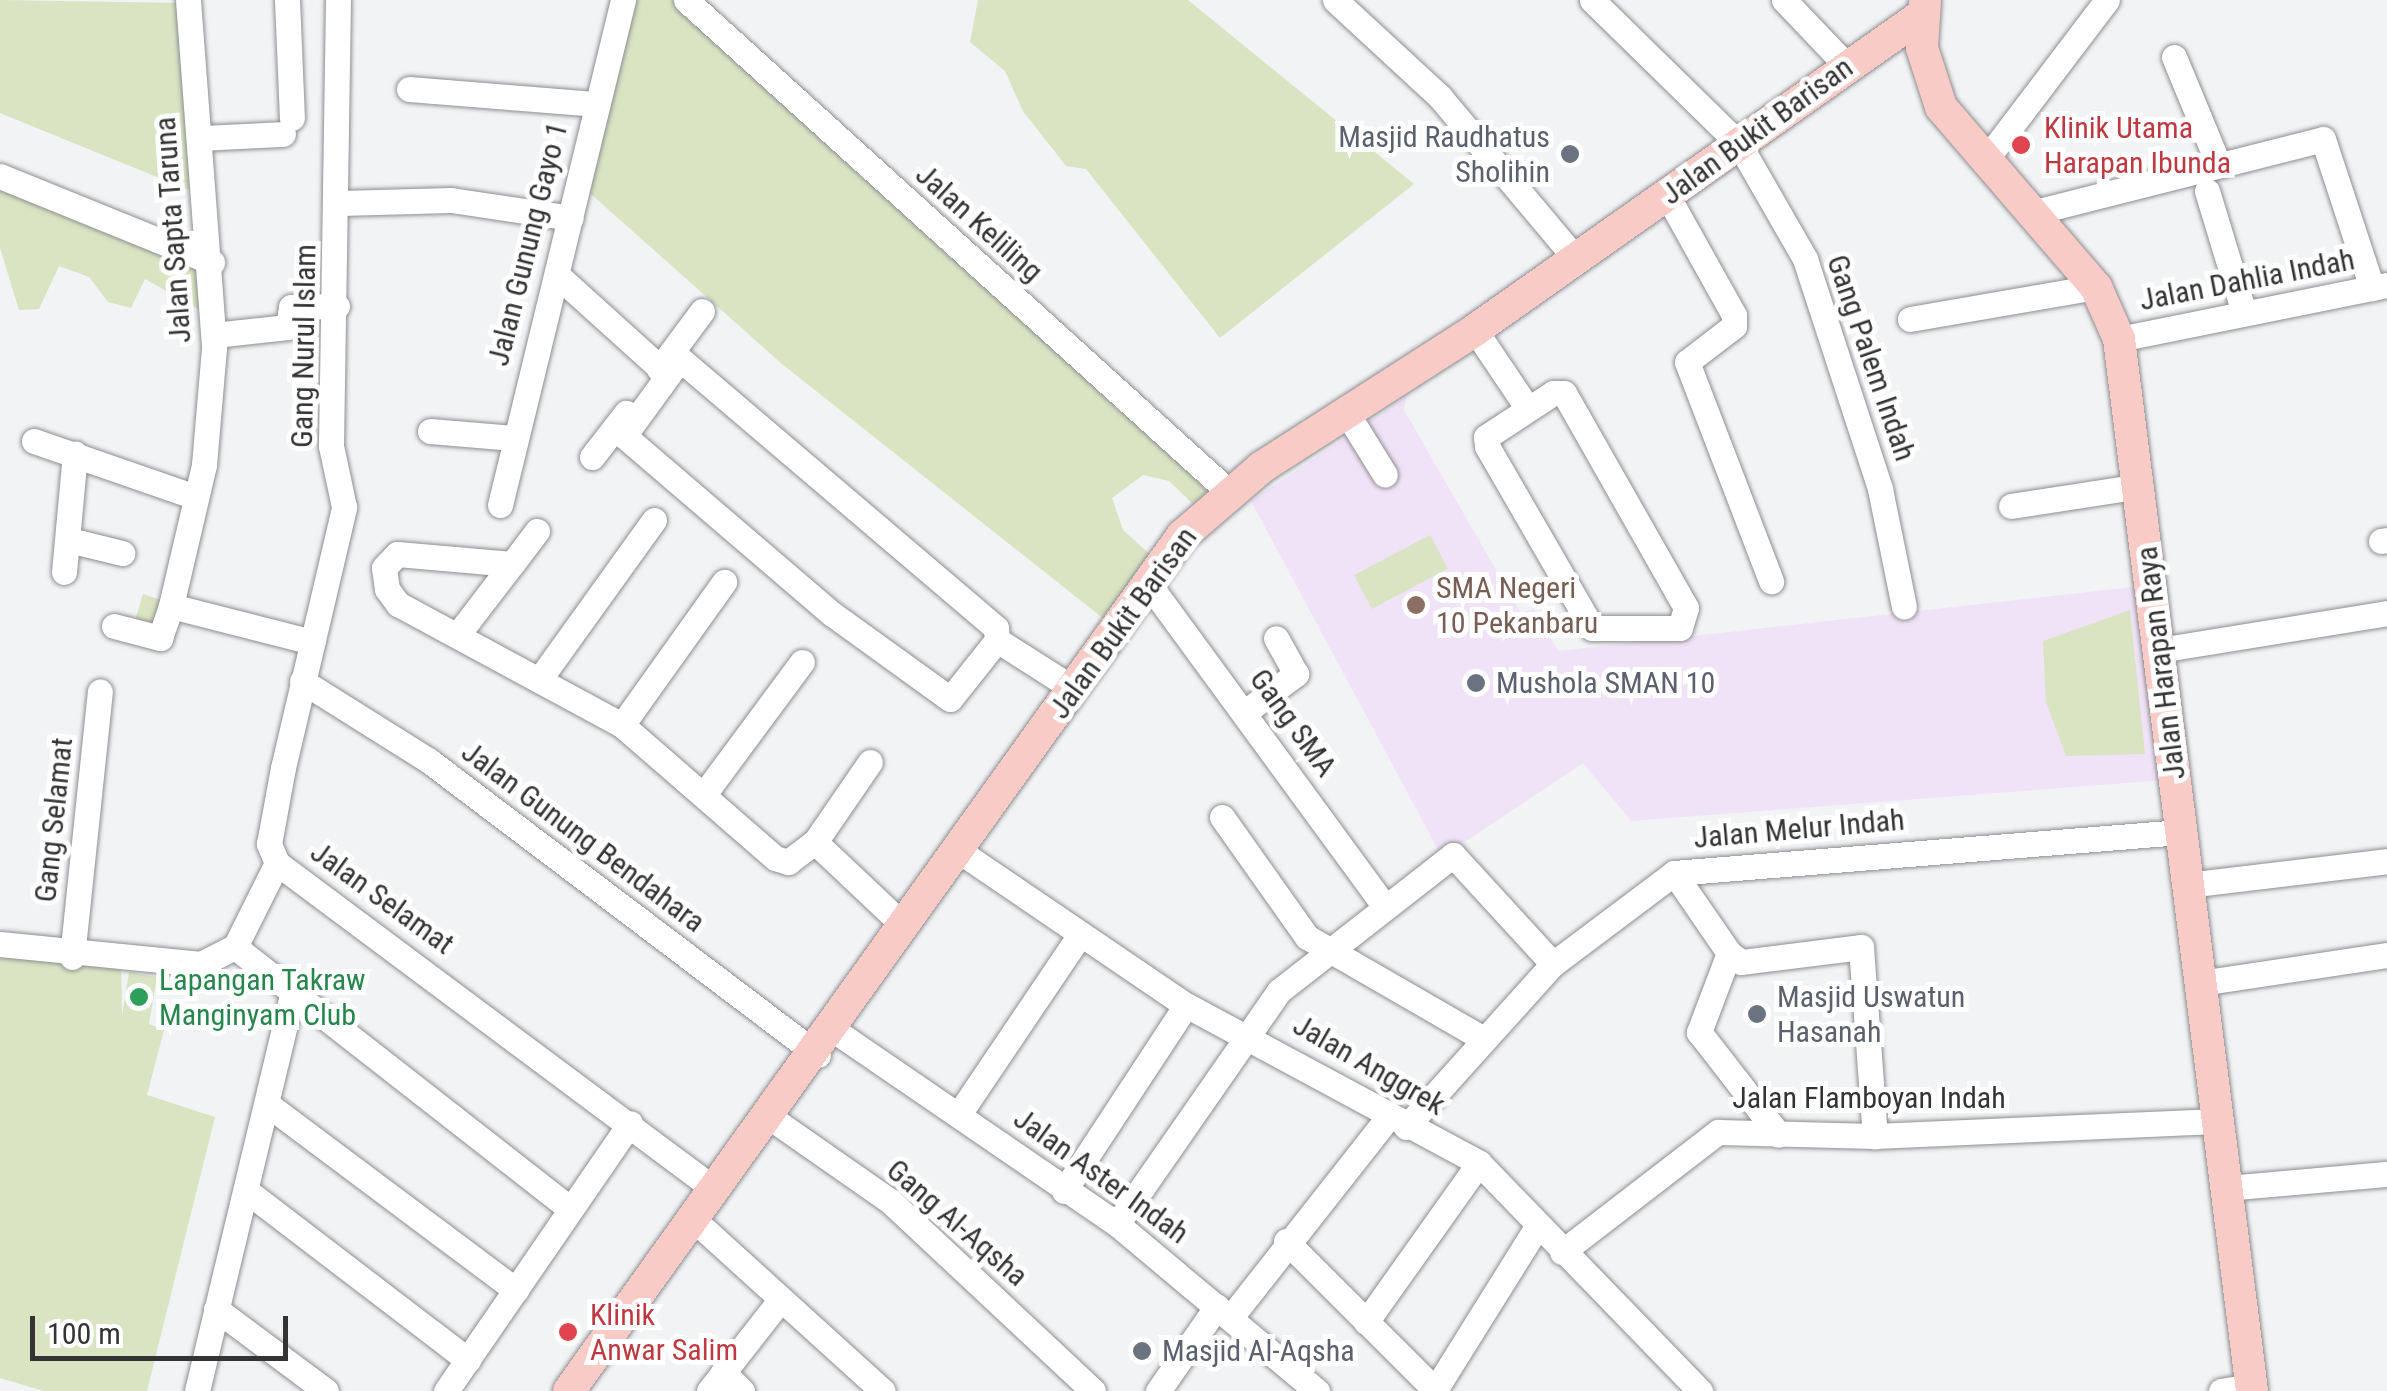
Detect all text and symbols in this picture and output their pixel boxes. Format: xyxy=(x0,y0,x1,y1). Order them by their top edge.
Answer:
street label: Jalan Bukit Barisan xyxy=(1654,49,1860,213)
place label: Klinik Utama Harapan Ibunda xyxy=(2044,110,2231,180)
street label: Jalan Sapta Taruna xyxy=(147,115,199,345)
street label: Jalan Gunung Gayo 1 xyxy=(480,118,576,370)
place label: Masjid Raudhatus Sholihin xyxy=(1338,119,1550,190)
marker: Klinik Utama Harapan Ibunda xyxy=(2008,132,2034,158)
marker: Masjid Raudhatus Sholihin xyxy=(1559,143,1581,165)
street label: Jalan Keliling xyxy=(908,157,1050,289)
street label: Jalan Dahlia Indah xyxy=(2136,242,2358,318)
street label: Gang Nurul Islam xyxy=(284,244,324,448)
street label: Gang Palem Indah xyxy=(1819,250,1923,466)
street label: Jalan Bukit Barisan xyxy=(1041,520,1205,726)
street label: Jalan Harapan Raya xyxy=(2129,544,2193,782)
place label: SMA Negeri 10 Pekanbaru xyxy=(1436,570,1598,640)
marker: SMA Negeri 10 Pekanbaru xyxy=(1405,594,1427,616)
street label: Gang SMA xyxy=(1242,662,1344,784)
place label: Mushola SMAN 10 xyxy=(1496,665,1715,701)
marker: Mushola SMAN 10 xyxy=(1465,672,1487,694)
street label: Jalan Gunung Bendahara xyxy=(454,734,712,940)
street label: Gang Selamat xyxy=(27,736,81,904)
street label: Jalan Melur Indah xyxy=(1692,802,1906,856)
street label: Jalan Selamat xyxy=(303,834,461,962)
place label: Lapangan Takraw Manginyam Club xyxy=(159,962,366,1032)
place label: Masjid Uswatun Hasanah xyxy=(1777,979,1965,1050)
marker: Lapangan Takraw Manginyam Club xyxy=(128,986,150,1008)
marker: Masjid Uswatun Hasanah xyxy=(1746,1003,1768,1025)
street label: Jalan Anggrek xyxy=(1287,1007,1451,1123)
street label: Jalan Flamboyan Indah xyxy=(1732,1080,2006,1116)
street label: Jalan Aster Indah xyxy=(1007,1101,1195,1251)
street label: Gang Al-Aqsha xyxy=(879,1152,1035,1294)
scale bar xyxy=(35,1296,292,1358)
place label: Klinik Anwar Salim xyxy=(590,1297,738,1368)
text: 100 m xyxy=(47,1316,121,1351)
marker: Klinik Anwar Salim xyxy=(555,1319,581,1345)
place label: Masjid Al-Aqsha xyxy=(1162,1333,1355,1369)
marker: Masjid Al-Aqsha xyxy=(1131,1340,1153,1362)

